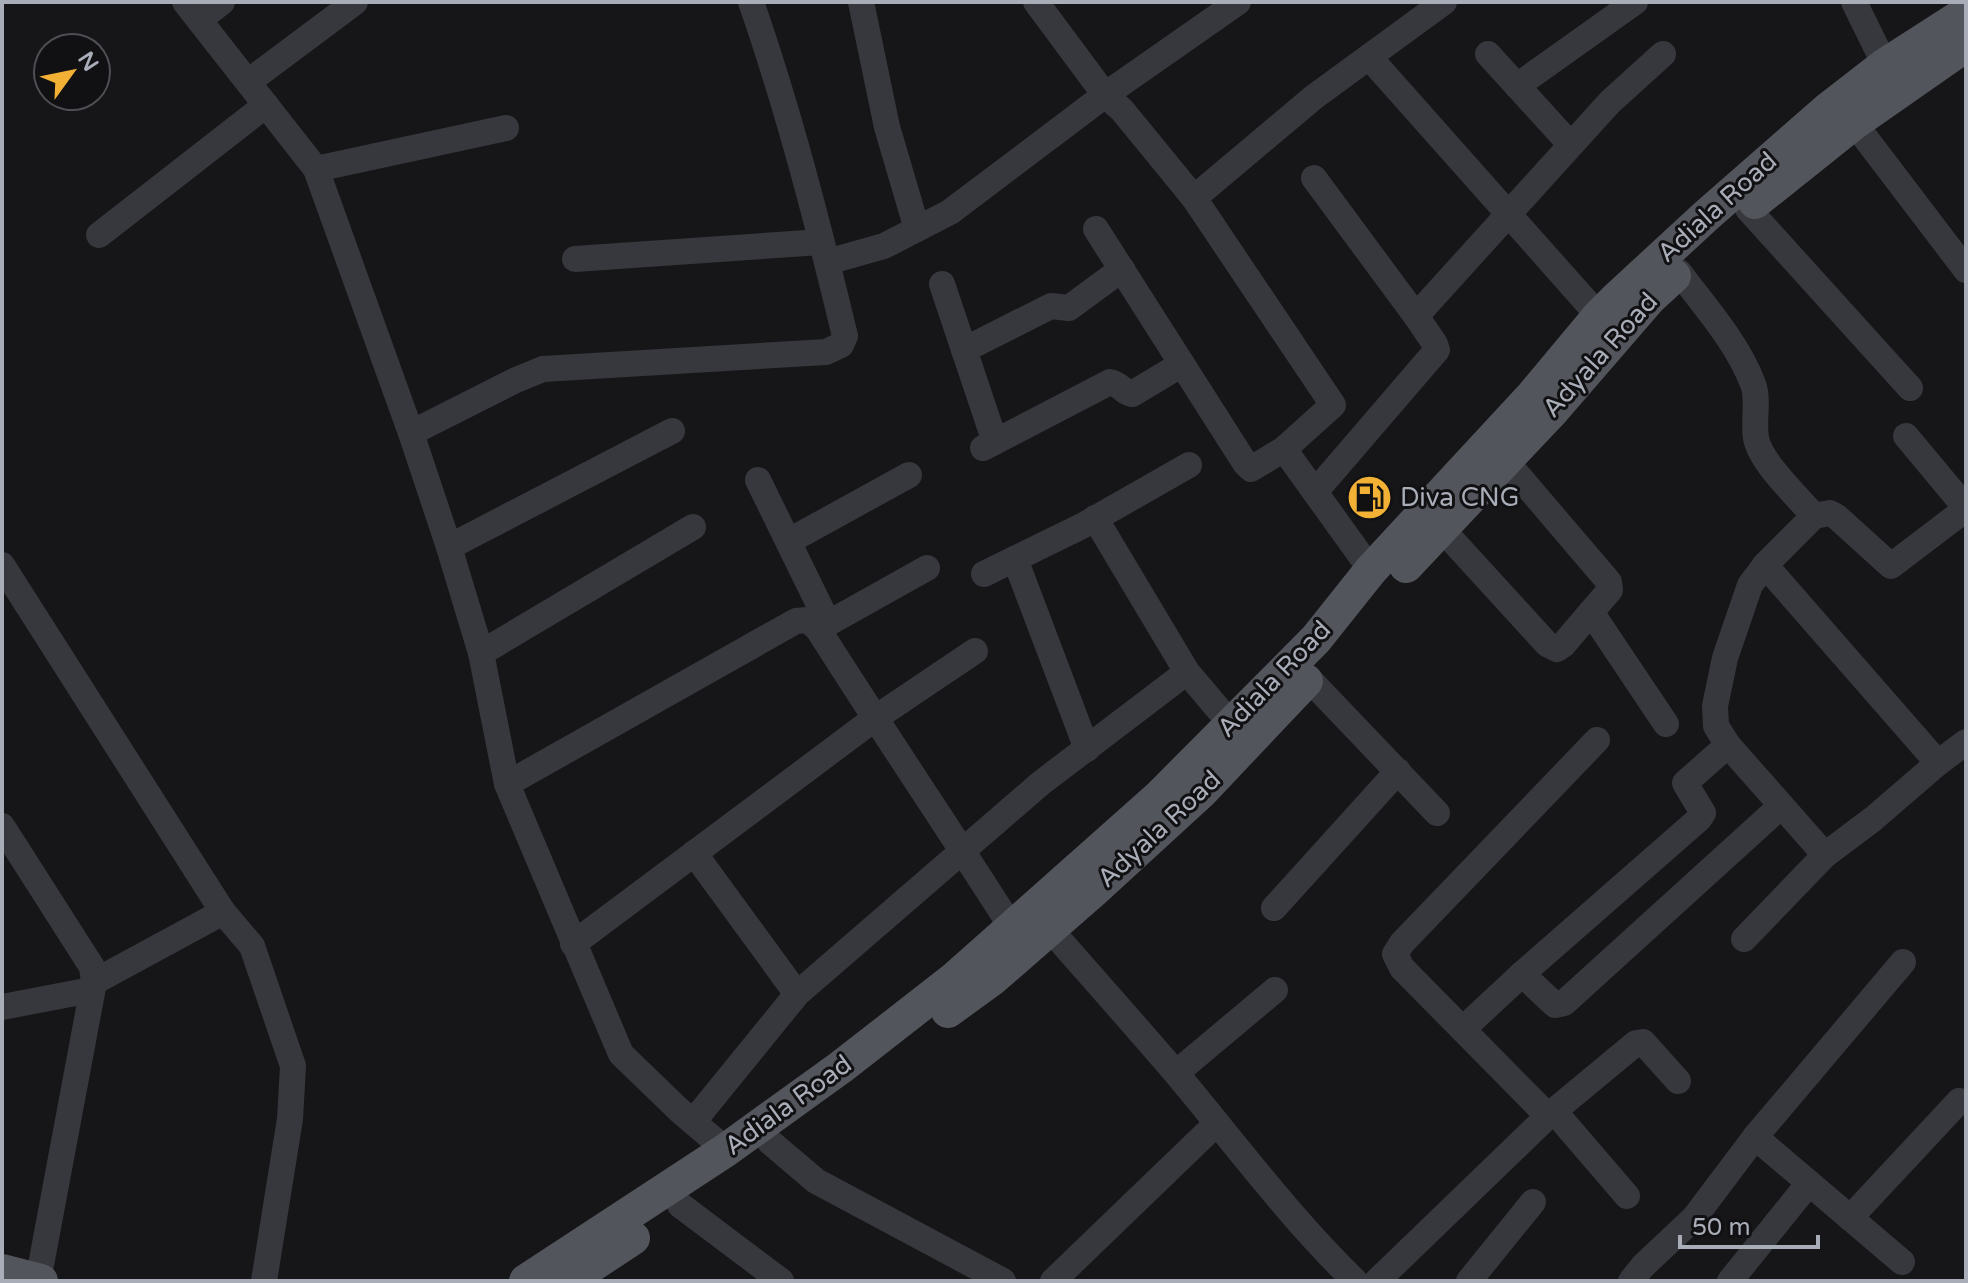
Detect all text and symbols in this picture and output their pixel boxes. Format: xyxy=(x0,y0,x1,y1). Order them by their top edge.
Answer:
north arrow xyxy=(32,32,112,112)
text: N xyxy=(72,47,104,76)
street label: Adiala Road xyxy=(1651,145,1783,269)
street label: Adyala Road xyxy=(1536,286,1664,424)
fuel station icon: Diva CNG xyxy=(1345,473,1393,521)
place label: Diva CNG xyxy=(1400,482,1519,513)
street label: Adiala Road xyxy=(1211,614,1337,744)
street label: Adyala Road xyxy=(1091,764,1227,894)
street label: Adiala Road xyxy=(718,1048,858,1162)
scale bar xyxy=(1680,1199,1818,1249)
text: 50 m xyxy=(1692,1213,1750,1242)

